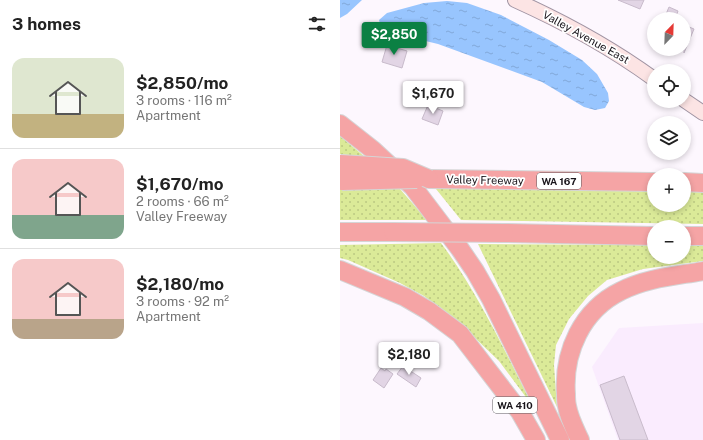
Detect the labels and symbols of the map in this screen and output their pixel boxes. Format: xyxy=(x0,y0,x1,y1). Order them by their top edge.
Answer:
street label: Valley Avenue East xyxy=(541,8,631,66)
north arrow xyxy=(647,12,691,56)
pin: $2,850 xyxy=(361,22,427,56)
pin: $1,670 xyxy=(400,81,466,115)
street label: Valley Freeway xyxy=(446,173,524,187)
road number: WA 167 xyxy=(537,173,581,189)
pin: $2,180 xyxy=(376,342,442,376)
road number: WA 410 xyxy=(493,397,537,413)

